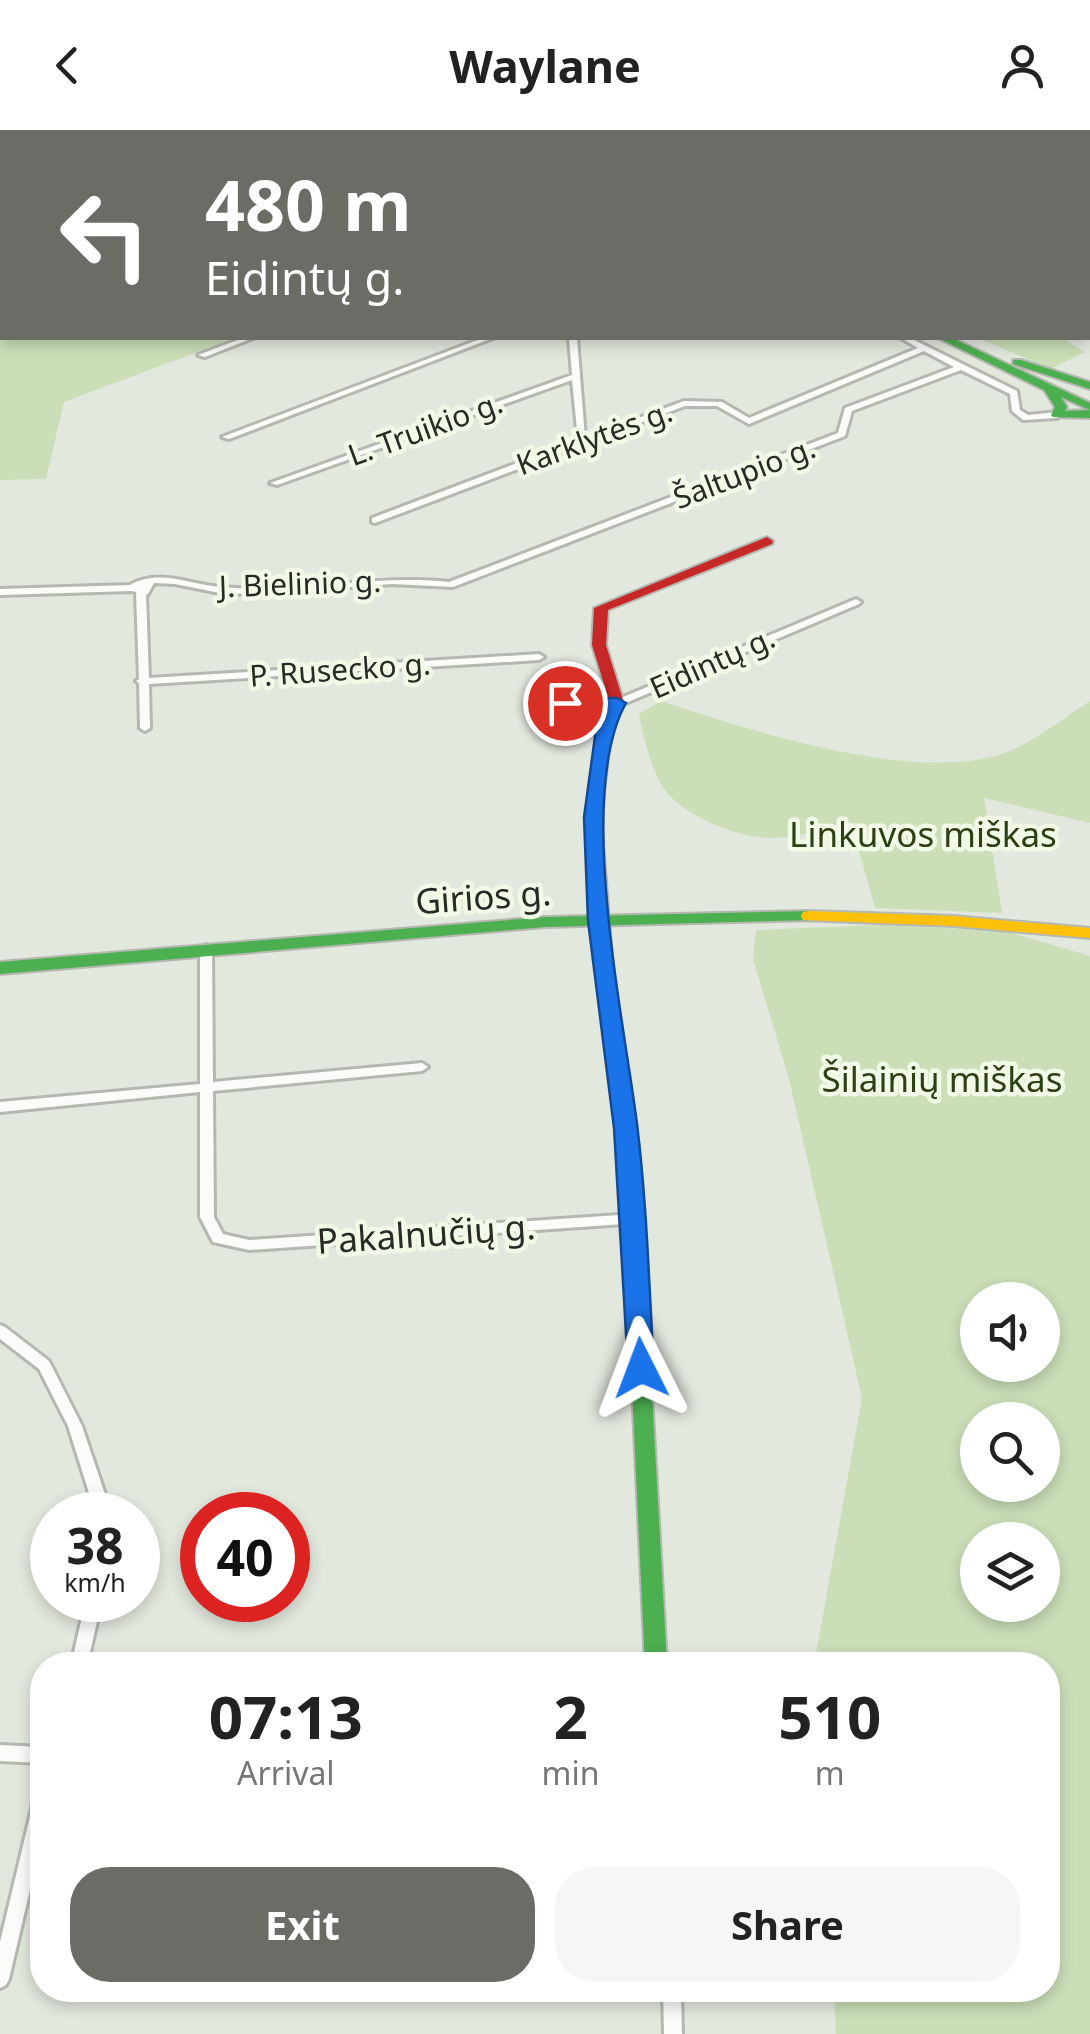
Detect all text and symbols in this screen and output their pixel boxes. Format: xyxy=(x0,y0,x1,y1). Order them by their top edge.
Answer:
text: Waylane xyxy=(449,35,641,96)
icon: back xyxy=(40,38,95,93)
icon: person xyxy=(995,38,1050,93)
text: 480 m xyxy=(205,156,412,252)
icon: left xyxy=(40,170,170,300)
text: Eidintų g. xyxy=(205,247,404,308)
street label: L. Truikio g. xyxy=(342,381,508,475)
street label: Karklytės g. xyxy=(510,390,678,484)
street label: Šaltupio g. xyxy=(667,426,821,518)
street label: J. Bielinio g. xyxy=(215,560,382,606)
street label: Eidintų g. xyxy=(643,616,781,708)
street label: P. Rusecko g. xyxy=(248,642,432,696)
pin xyxy=(523,661,608,746)
icon: arrive xyxy=(538,676,593,731)
park label: Linkuvos miškas xyxy=(789,810,1057,857)
street label: Girios g. xyxy=(414,868,552,924)
park label: Šilainių miškas xyxy=(822,1055,1062,1102)
street label: Pakalnučių g. xyxy=(315,1202,537,1264)
map controls xyxy=(960,1282,1060,1622)
button: sound xyxy=(960,1282,1060,1382)
position arrow xyxy=(589,1316,693,1420)
button: search xyxy=(960,1402,1060,1502)
speed limit sign: 40 xyxy=(180,1492,310,1622)
text: 38 xyxy=(66,1511,124,1579)
button: layers xyxy=(960,1522,1060,1622)
text: km/h xyxy=(64,1565,126,1599)
text: 07:13 xyxy=(209,1675,363,1757)
text: 2 xyxy=(553,1675,588,1757)
text: 510 xyxy=(778,1675,881,1757)
text: Arrival xyxy=(237,1751,335,1794)
text: min xyxy=(542,1751,600,1794)
text: m xyxy=(815,1751,845,1794)
button: Exit xyxy=(70,1867,535,1982)
button: Share xyxy=(555,1867,1020,1982)

